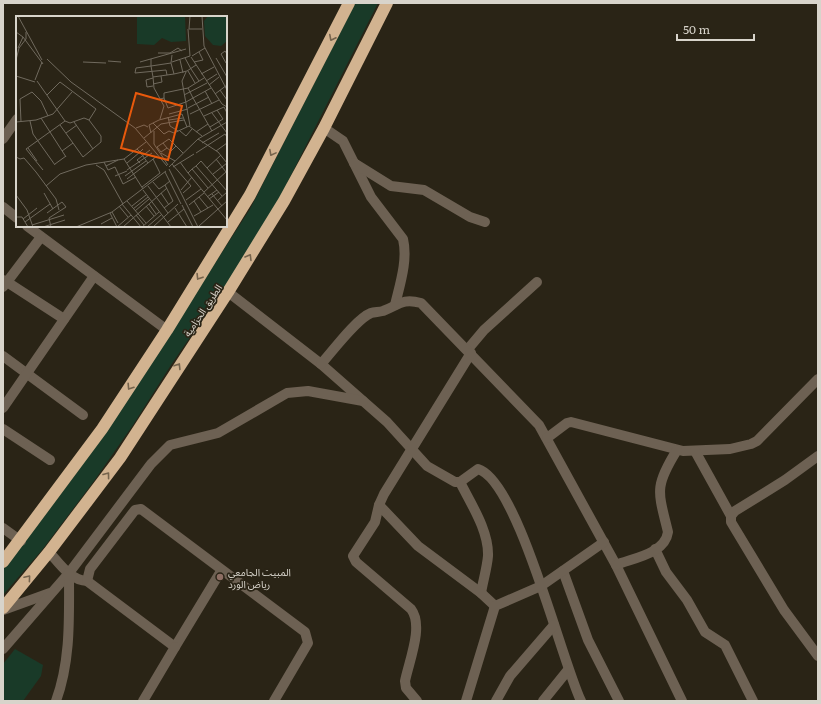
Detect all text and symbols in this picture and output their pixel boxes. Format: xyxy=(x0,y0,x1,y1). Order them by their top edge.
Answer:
inset map xyxy=(16,16,227,227)
scale bar xyxy=(677,16,754,42)
text: 50 m xyxy=(683,20,710,38)
one-way arrow xyxy=(329,34,337,41)
one-way arrow xyxy=(270,149,277,157)
one-way arrow xyxy=(244,254,252,261)
one-way arrow xyxy=(197,273,204,280)
street label: الطريق الحزامية xyxy=(179,281,225,339)
one-way arrow xyxy=(174,364,181,371)
one-way arrow xyxy=(127,383,134,390)
one-way arrow xyxy=(102,472,110,479)
place label: المبيت الجامعي رياض الورد xyxy=(228,564,291,591)
marker: المبيت الجامعي رياض الورد xyxy=(215,572,225,582)
one-way arrow xyxy=(23,576,30,583)

